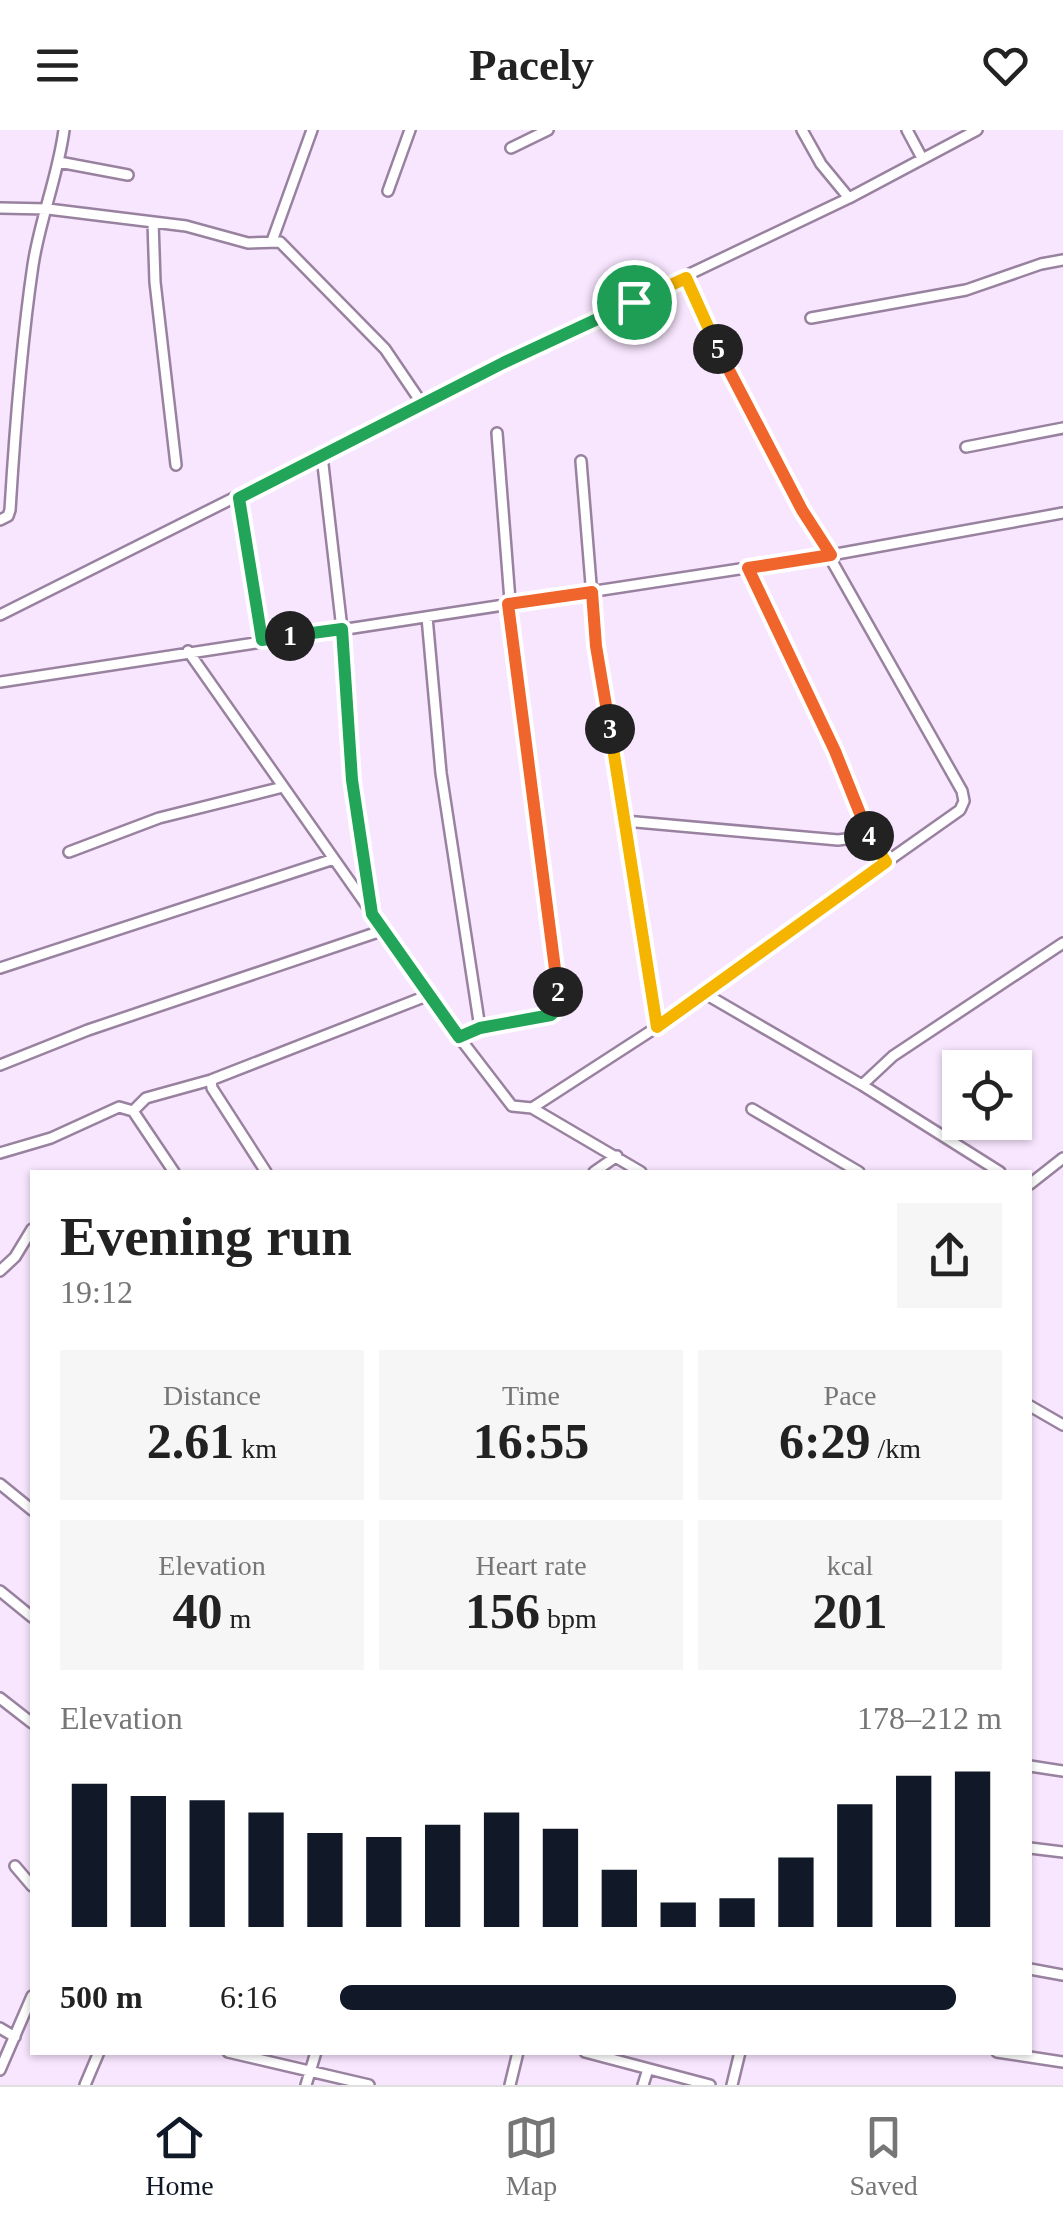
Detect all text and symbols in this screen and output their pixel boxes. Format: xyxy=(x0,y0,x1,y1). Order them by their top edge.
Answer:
icon: menu xyxy=(30,38,85,93)
icon: heart xyxy=(978,38,1033,93)
text: Pacely xyxy=(469,40,594,90)
pin xyxy=(592,260,677,345)
icon: arrive xyxy=(607,275,662,330)
pin: 5 xyxy=(693,324,743,374)
text: 5 xyxy=(711,333,725,364)
pin: 1 xyxy=(265,611,315,661)
text: 1 xyxy=(283,620,297,651)
pin: 3 xyxy=(585,704,635,754)
text: 3 xyxy=(603,713,617,744)
pin: 4 xyxy=(844,811,894,861)
text: 4 xyxy=(862,820,876,851)
pin: 2 xyxy=(533,967,583,1017)
text: 2 xyxy=(551,976,565,1007)
map controls xyxy=(942,1050,1032,1140)
button: locate xyxy=(942,1050,1032,1140)
button: share xyxy=(897,1203,1002,1308)
text: Evening run xyxy=(60,1206,352,1267)
text: 19:12 xyxy=(60,1274,133,1310)
text: Distance xyxy=(163,1380,261,1411)
text: Time xyxy=(502,1380,560,1411)
text: Pace xyxy=(824,1380,876,1411)
text: 2.61 xyxy=(147,1413,234,1469)
text: 16:55 xyxy=(473,1413,589,1469)
text: 6:29 xyxy=(779,1413,871,1469)
text: km xyxy=(234,1433,277,1464)
text: /km xyxy=(871,1433,921,1464)
text: Elevation xyxy=(158,1550,266,1581)
text: Heart rate xyxy=(475,1550,587,1581)
text: kcal xyxy=(827,1550,873,1581)
text: 40 xyxy=(173,1583,223,1639)
text: 156 xyxy=(465,1583,540,1639)
text: 201 xyxy=(813,1583,888,1639)
text: m xyxy=(223,1603,251,1634)
text: bpm xyxy=(540,1603,597,1634)
text: Elevation xyxy=(60,1700,183,1736)
text: 178–212 m xyxy=(857,1700,1002,1736)
text: 500 m xyxy=(60,1979,143,2015)
text: 6:16 xyxy=(220,1979,277,2015)
tab: Home xyxy=(145,2110,214,2202)
tab: Map xyxy=(504,2110,559,2202)
tab: Saved xyxy=(849,2110,918,2202)

